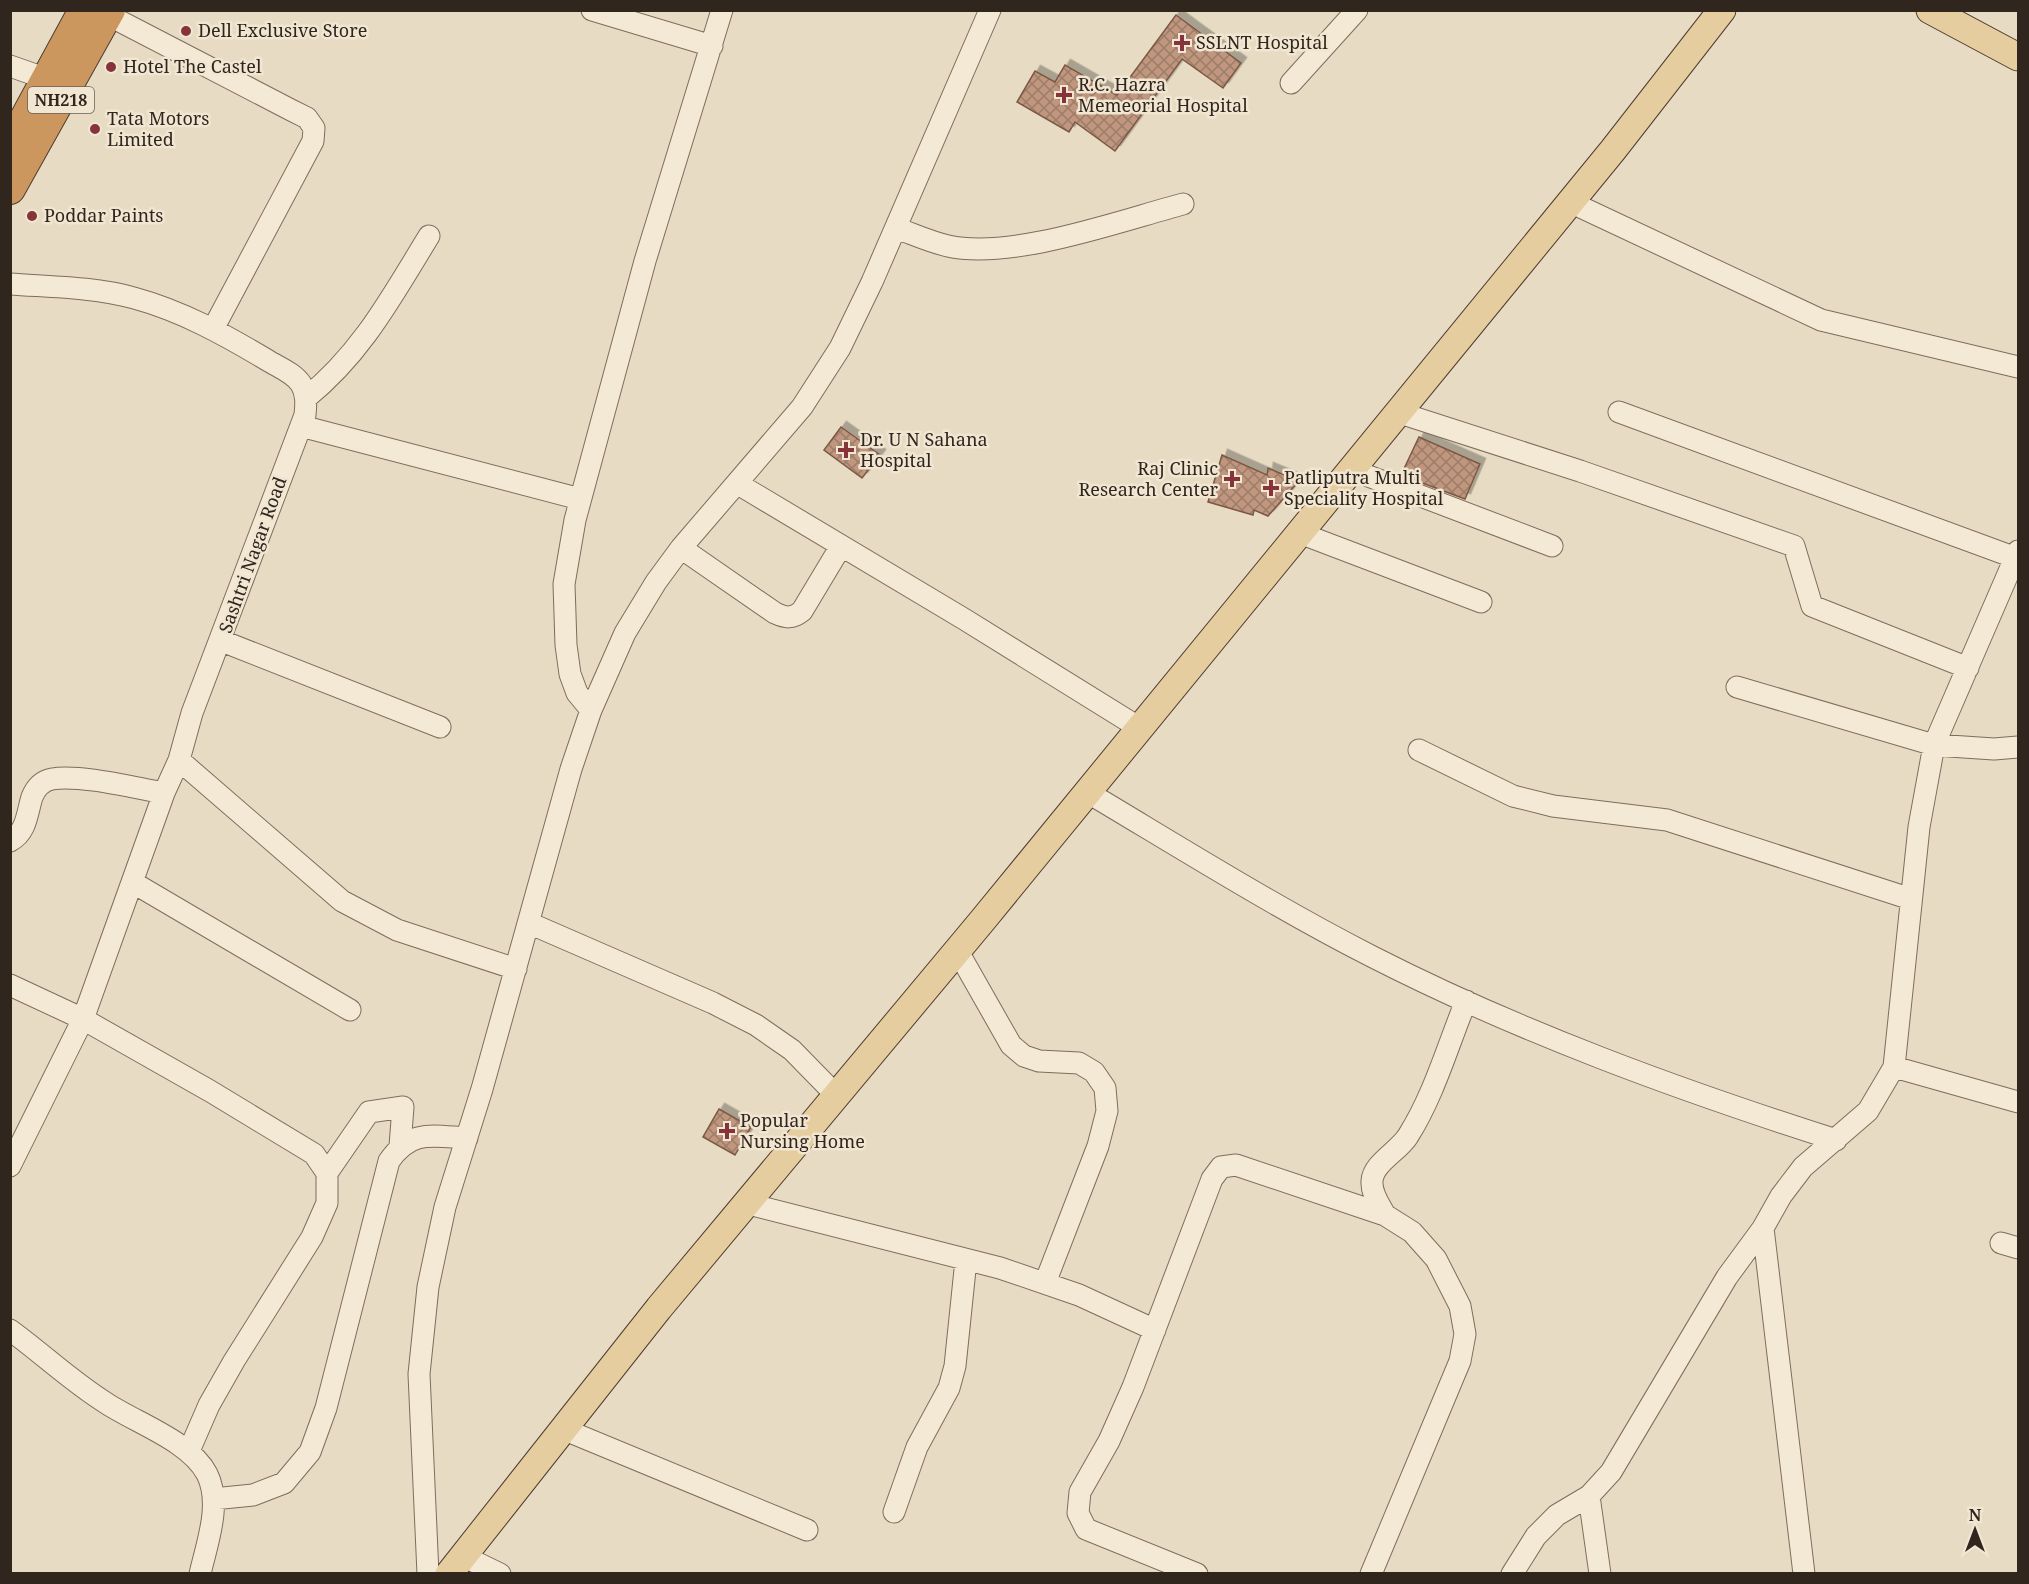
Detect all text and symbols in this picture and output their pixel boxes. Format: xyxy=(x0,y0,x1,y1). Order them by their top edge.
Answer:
place label: Dell Exclusive Store xyxy=(198,18,367,42)
marker: Dell Exclusive Store xyxy=(179,24,193,38)
place label: SSLNT Hospital xyxy=(1196,30,1328,54)
marker: SSLNT Hospital xyxy=(1173,34,1191,52)
place label: Hotel The Castel xyxy=(123,54,262,78)
marker: Hotel The Castel xyxy=(104,60,118,74)
place label: R.C. Hazra Memeorial Hospital xyxy=(1078,72,1248,117)
marker: R.C. Hazra Memeorial Hospital xyxy=(1055,86,1073,104)
road number: NH218 xyxy=(28,87,94,113)
place label: Tata Motors Limited xyxy=(107,106,209,151)
marker: Tata Motors Limited xyxy=(88,122,102,136)
place label: Poddar Paints xyxy=(44,203,163,227)
marker: Poddar Paints xyxy=(25,209,39,223)
place label: Dr. U N Sahana Hospital xyxy=(860,427,988,472)
marker: Dr. U N Sahana Hospital xyxy=(837,441,855,459)
place label: Raj Clinic Research Center xyxy=(1079,456,1219,501)
place label: Patliputra Multi Speciality Hospital xyxy=(1284,465,1444,510)
marker: Raj Clinic Research Center xyxy=(1223,470,1241,488)
street label: Sashtri Nagar Road xyxy=(213,473,292,636)
marker: Patliputra Multi Speciality Hospital xyxy=(1262,479,1280,497)
place label: Popular Nursing Home xyxy=(740,1108,865,1153)
marker: Popular Nursing Home xyxy=(718,1122,736,1140)
north arrow xyxy=(1945,1500,2005,1560)
text: N xyxy=(1969,1504,1982,1526)

